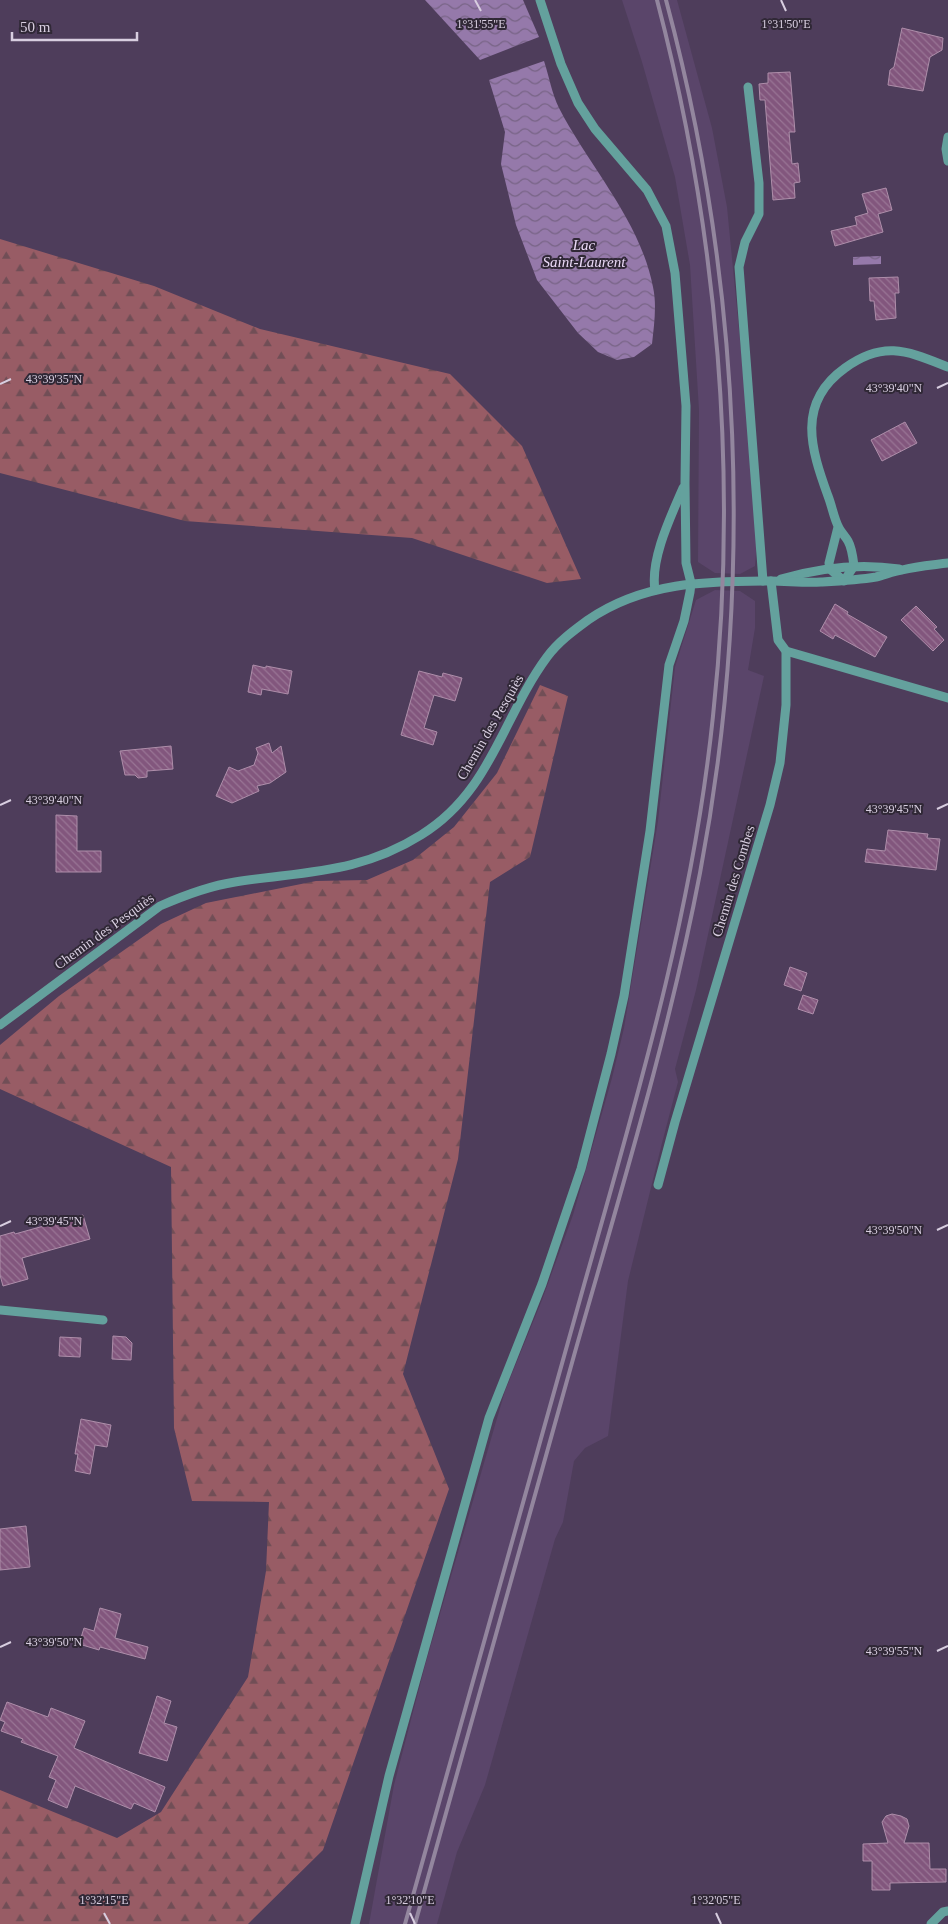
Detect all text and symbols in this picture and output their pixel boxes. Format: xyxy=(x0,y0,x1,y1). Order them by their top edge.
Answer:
scale bar xyxy=(12,10,138,42)
text: 1°31'55"E xyxy=(456,17,506,31)
text: 1°31'50"E xyxy=(761,17,811,31)
text: 50 m xyxy=(20,19,51,35)
water label: Lac Saint-Laurent xyxy=(543,237,626,270)
text: 43°39'35"N xyxy=(26,372,83,386)
text: 43°39'40"N xyxy=(866,381,923,395)
street label: Chemin des Pesquiès xyxy=(454,672,527,783)
text: 43°39'40"N xyxy=(26,793,83,807)
text: 43°39'45"N xyxy=(866,802,923,816)
street label: Chemin des Combes xyxy=(709,824,758,939)
street label: Chemin des Pesquiès xyxy=(52,890,157,972)
text: 43°39'45"N xyxy=(26,1214,83,1228)
text: 43°39'50"N xyxy=(866,1223,923,1237)
text: 43°39'50"N xyxy=(26,1635,83,1649)
text: 43°39'55"N xyxy=(866,1644,923,1658)
text: 1°32'15"E xyxy=(79,1893,129,1907)
text: 1°32'10"E xyxy=(385,1893,435,1907)
text: 1°32'05"E xyxy=(691,1893,741,1907)

